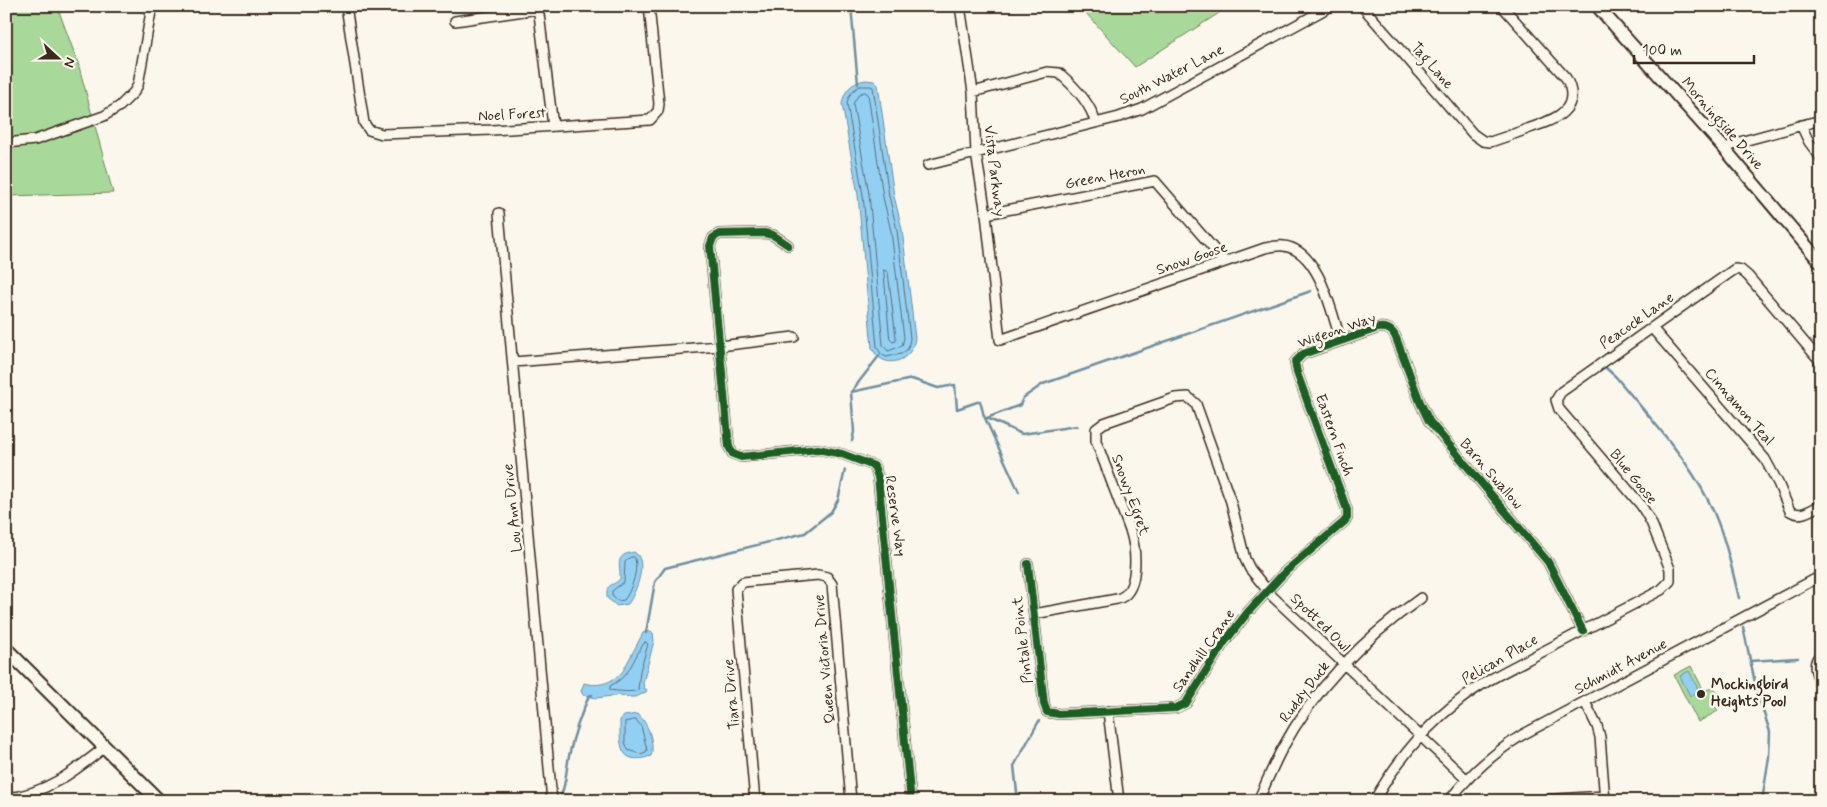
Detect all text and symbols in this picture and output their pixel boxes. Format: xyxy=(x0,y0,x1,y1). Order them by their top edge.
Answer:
north arrow xyxy=(32,32,82,82)
scale bar xyxy=(1634,32,1754,64)
street label: Tag Lane xyxy=(1405,38,1458,94)
street label: South Water Lane xyxy=(1116,40,1228,110)
text: 100 m xyxy=(1642,41,1682,61)
text: N xyxy=(59,55,79,70)
street label: Morningside Drive xyxy=(1675,73,1768,175)
street label: Noel Forest xyxy=(477,103,547,127)
street label: Vista Parkway xyxy=(978,124,1010,218)
street label: Green Heron xyxy=(1063,159,1147,195)
street label: Snow Goose xyxy=(1154,237,1230,281)
street label: Peacock Lane xyxy=(1596,288,1678,354)
street label: Wigeon Way xyxy=(1295,308,1379,355)
street label: Cinnamon Teal xyxy=(1700,364,1778,450)
street label: Eastern Finch xyxy=(1310,391,1358,479)
street label: Barn Swallow xyxy=(1455,435,1527,514)
street label: Blue Goose xyxy=(1604,445,1662,509)
street label: Snowy Egret xyxy=(1105,452,1154,539)
street label: Lou Ann Drive xyxy=(498,462,528,553)
street label: Reserve Way xyxy=(879,474,911,558)
street label: Spotted Owl xyxy=(1286,589,1354,657)
street label: Queen Victoria Drive xyxy=(809,593,841,724)
street label: Pintale Point xyxy=(1008,595,1038,685)
street label: Sandhill Crane xyxy=(1168,605,1240,696)
street label: Pelican Place xyxy=(1458,630,1542,690)
street label: Schmidt Avenue xyxy=(1571,634,1671,700)
street label: Ruddy Duck xyxy=(1275,657,1335,727)
street label: Tiara Drive xyxy=(719,658,745,730)
place label: Mockingbird Heights Pool xyxy=(1711,675,1789,713)
marker: Mockingbird Heights Pool xyxy=(1695,688,1707,700)

